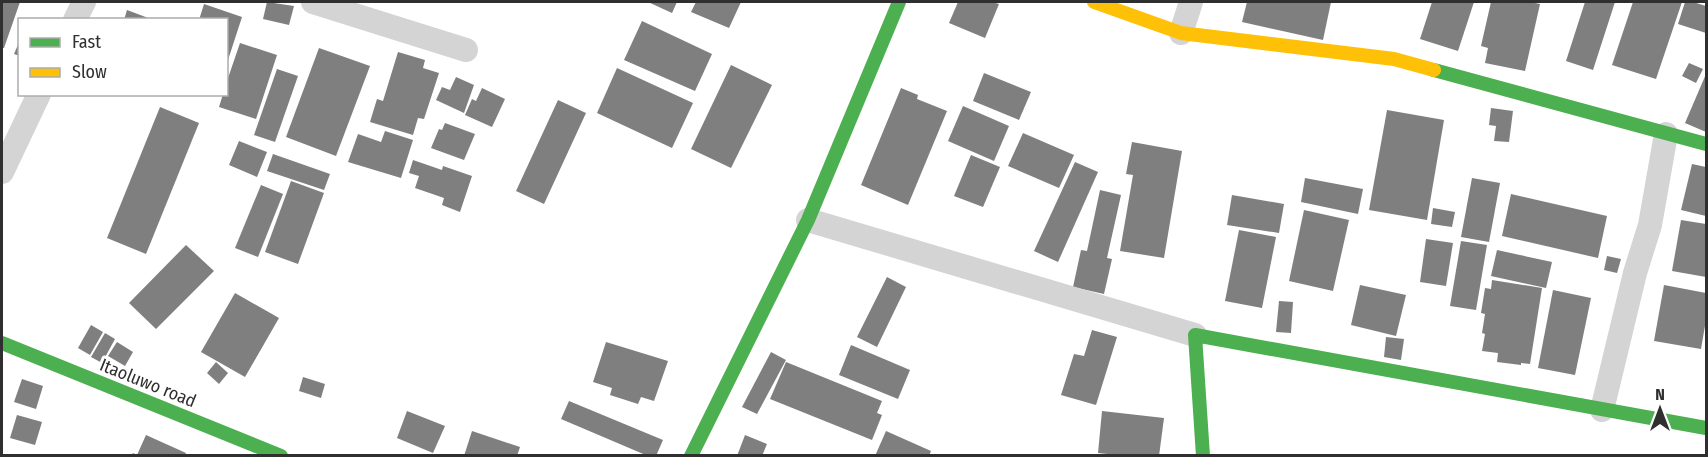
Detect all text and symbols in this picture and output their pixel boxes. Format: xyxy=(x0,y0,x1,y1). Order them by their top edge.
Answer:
legend xyxy=(18,18,228,96)
text: Fast xyxy=(72,31,101,53)
text: Slow xyxy=(72,61,107,83)
street label: Itaoluwo road xyxy=(97,354,199,412)
north arrow xyxy=(1630,379,1690,439)
text: N xyxy=(1655,385,1665,404)

